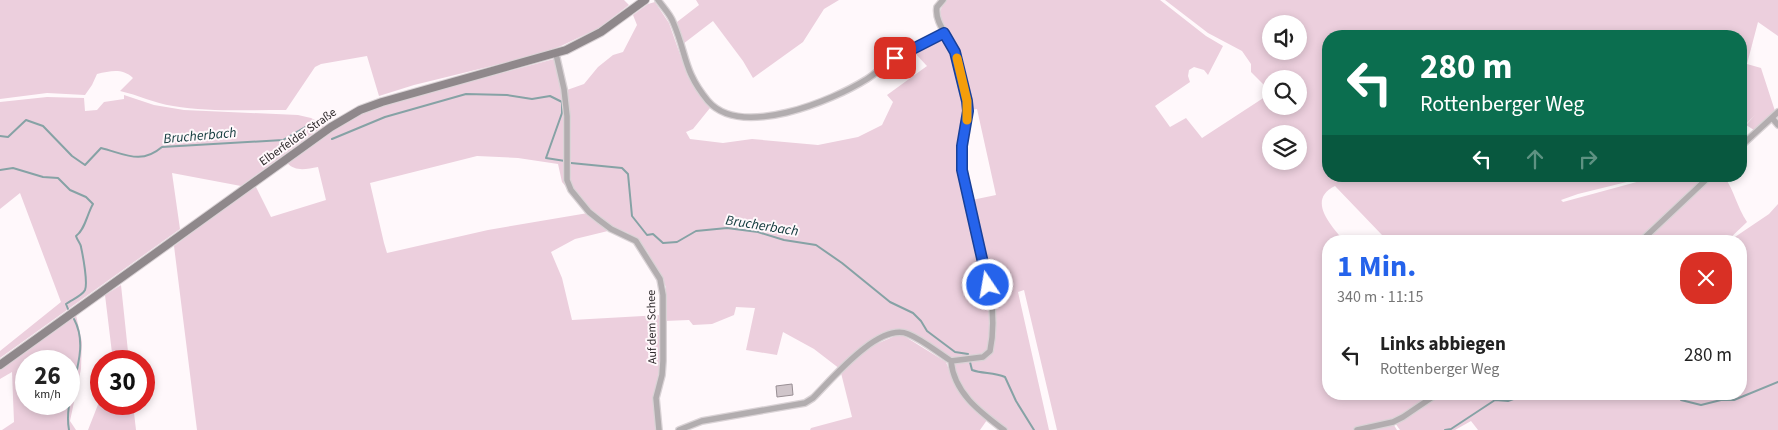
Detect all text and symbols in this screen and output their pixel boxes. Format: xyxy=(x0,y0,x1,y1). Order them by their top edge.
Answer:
map controls xyxy=(1262,15,1307,170)
button: sound xyxy=(1262,15,1307,60)
pin xyxy=(874,37,916,79)
text: 280 m xyxy=(1420,42,1512,92)
icon: arrive xyxy=(881,44,909,72)
icon: left xyxy=(1337,50,1402,115)
button: search xyxy=(1262,70,1307,115)
text: Rottenberger Weg xyxy=(1420,88,1584,120)
street label: Elberfelder Straße xyxy=(256,104,340,170)
water label: Brucherbach xyxy=(163,123,237,149)
button: layers xyxy=(1262,125,1307,170)
icon: left xyxy=(1468,145,1496,173)
icon: ahead xyxy=(1521,145,1549,173)
icon: right xyxy=(1574,145,1602,173)
water label: Brucherbach xyxy=(724,210,800,242)
text: 1 Min. xyxy=(1337,245,1416,288)
button: close xyxy=(1680,252,1732,304)
position arrow xyxy=(961,258,1013,310)
text: 340 m · 11:15 xyxy=(1337,286,1424,308)
street label: Auf dem Schee xyxy=(643,290,661,364)
text: Links abbiegen xyxy=(1380,331,1506,358)
icon: left xyxy=(1337,341,1365,369)
text: 280 m xyxy=(1684,342,1732,369)
speed limit sign: 30 xyxy=(90,350,155,415)
text: 26 xyxy=(34,358,61,394)
text: Rottenberger Weg xyxy=(1380,358,1499,380)
text: km/h xyxy=(34,386,61,403)

